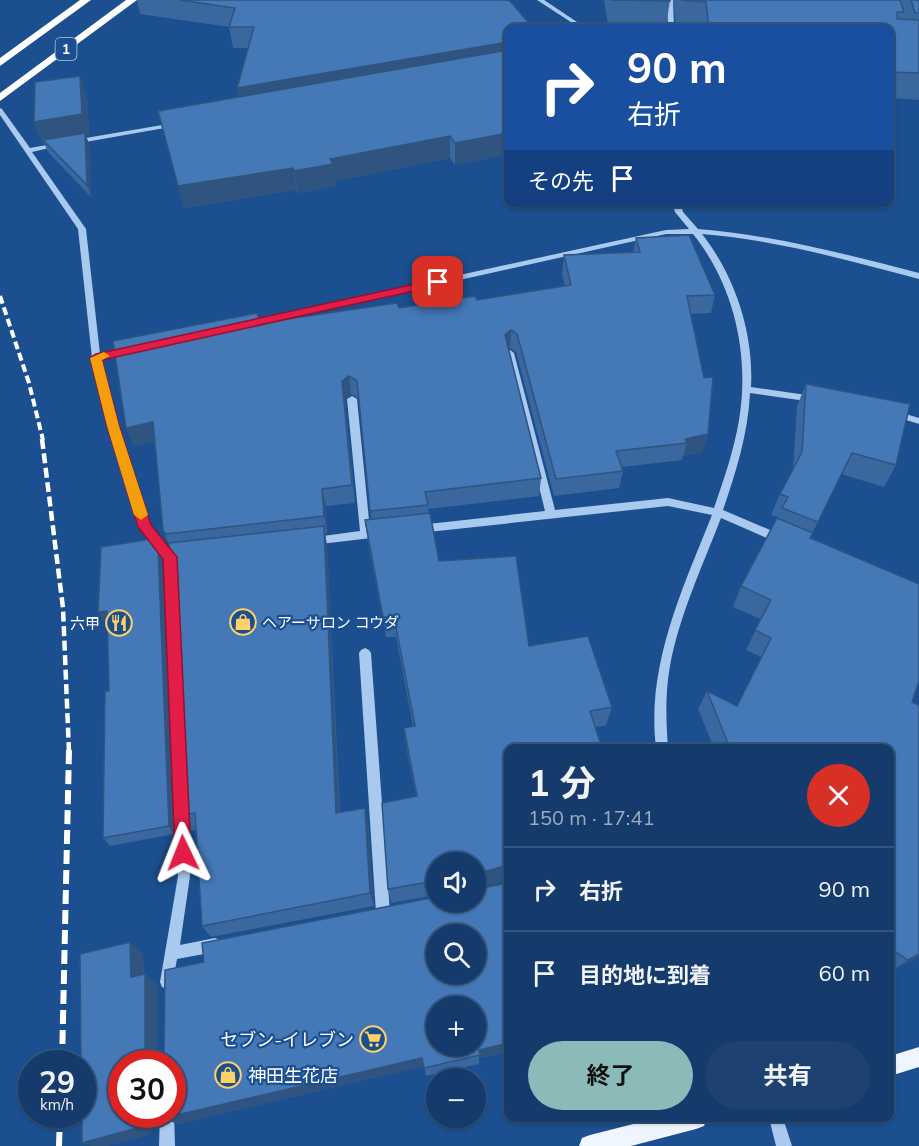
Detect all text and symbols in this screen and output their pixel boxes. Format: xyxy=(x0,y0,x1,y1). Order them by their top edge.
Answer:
road number: 1 xyxy=(56,38,76,60)
text: 90 m xyxy=(627,41,727,94)
icon: right xyxy=(528,48,606,126)
text: 右折 xyxy=(627,97,681,131)
icon: arrive xyxy=(606,162,639,195)
text: その先 xyxy=(528,167,594,195)
pin xyxy=(412,256,463,307)
icon: arrive xyxy=(421,265,454,298)
shop icon: ヘアーサロン コウダ xyxy=(228,607,258,637)
restaurant icon: 六甲 xyxy=(104,608,134,638)
place label: ヘアーサロン コウダ xyxy=(262,613,399,632)
place label: 六甲 xyxy=(70,614,100,633)
text: 1 分 xyxy=(528,760,595,805)
button: close xyxy=(807,764,870,827)
text: 150 m · 17:41 xyxy=(528,805,654,830)
position arrow xyxy=(151,821,215,885)
map controls xyxy=(426,852,486,1128)
button: sound xyxy=(426,852,486,912)
icon: right xyxy=(528,873,561,906)
text: 90 m xyxy=(819,875,870,903)
text: 右折 xyxy=(579,877,623,905)
button: search xyxy=(426,924,486,984)
icon: arrive xyxy=(528,957,561,990)
text: 60 m xyxy=(819,959,870,987)
text: 目的地に到着 xyxy=(579,961,711,989)
button: + xyxy=(426,996,486,1056)
supermarket icon: セブン-イレブン xyxy=(358,1024,388,1054)
place label: セブン-イレブン xyxy=(220,1028,354,1051)
button: 終了 xyxy=(528,1041,693,1110)
button: 共有 xyxy=(705,1041,870,1110)
speed limit sign: 30 xyxy=(108,1050,186,1128)
shop icon: 神田生花店 xyxy=(213,1060,243,1090)
text: 29 xyxy=(39,1063,75,1101)
place label: 神田生花店 xyxy=(248,1064,338,1087)
button: − xyxy=(426,1068,486,1128)
text: km/h xyxy=(40,1095,74,1114)

